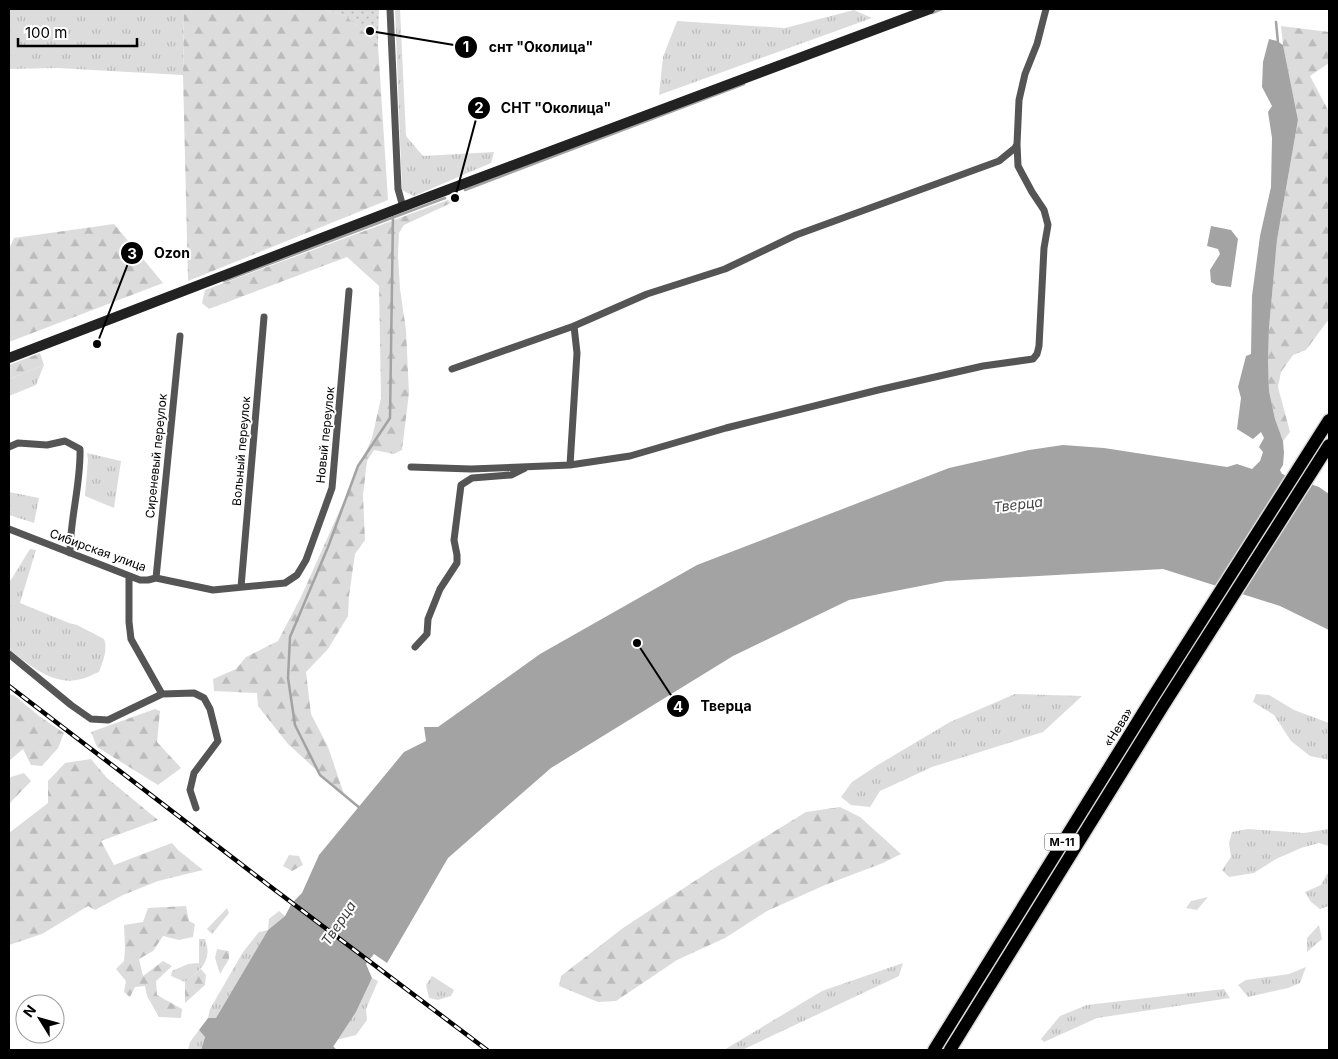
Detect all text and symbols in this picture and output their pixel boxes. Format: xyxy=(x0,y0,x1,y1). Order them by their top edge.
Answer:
scale bar xyxy=(18,15,136,47)
text: 100 m xyxy=(25,23,67,42)
callout: снт "Околица" xyxy=(454,32,603,61)
text: 1 xyxy=(463,37,469,56)
text: снт "Околица" xyxy=(489,38,593,55)
callout: СНТ "Околица" xyxy=(466,94,622,123)
text: 2 xyxy=(474,98,484,117)
text: СНТ "Околица" xyxy=(501,99,611,116)
callout: Ozon xyxy=(119,239,200,268)
text: 3 xyxy=(127,244,137,263)
text: Ozon xyxy=(154,244,190,261)
street label: Новый переулок xyxy=(312,385,338,484)
street label: Сиреневый переулок xyxy=(142,392,170,519)
street label: Вольный переулок xyxy=(229,395,253,506)
water label: Тверца xyxy=(992,492,1044,515)
street label: Сибирская улица xyxy=(48,526,148,574)
callout: Тверца xyxy=(666,692,762,721)
text: 4 xyxy=(673,697,683,716)
text: Тверца xyxy=(700,697,752,714)
street label: «Нева» xyxy=(1100,705,1136,749)
road number: М-11 xyxy=(1044,834,1080,850)
water label: Тверца xyxy=(317,897,359,948)
north arrow xyxy=(15,994,65,1044)
text: N xyxy=(19,1001,39,1020)

